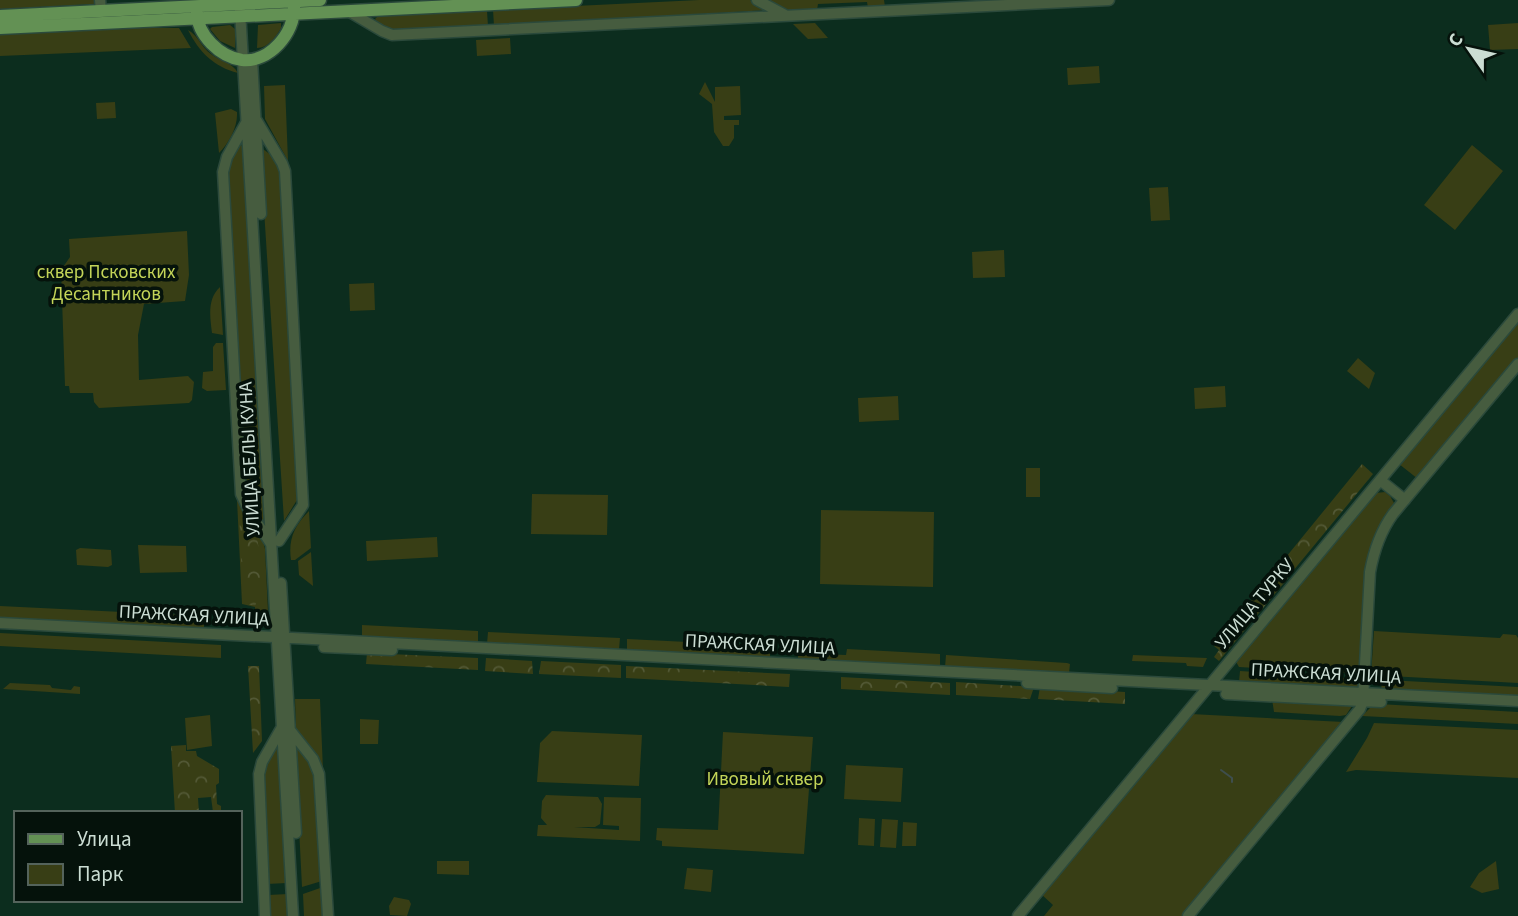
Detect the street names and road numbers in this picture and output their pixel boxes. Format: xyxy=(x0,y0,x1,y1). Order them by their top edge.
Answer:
street label: УЛИЦА БЕЛЫ КУНА xyxy=(232,380,268,537)
street label: УЛИЦА ТУРКУ xyxy=(1209,553,1301,655)
street label: ПРАЖСКАЯ УЛИЦА xyxy=(118,599,271,633)
street label: ПРАЖСКАЯ УЛИЦА xyxy=(684,628,837,662)
street label: ПРАЖСКАЯ УЛИЦА xyxy=(1250,657,1403,691)

